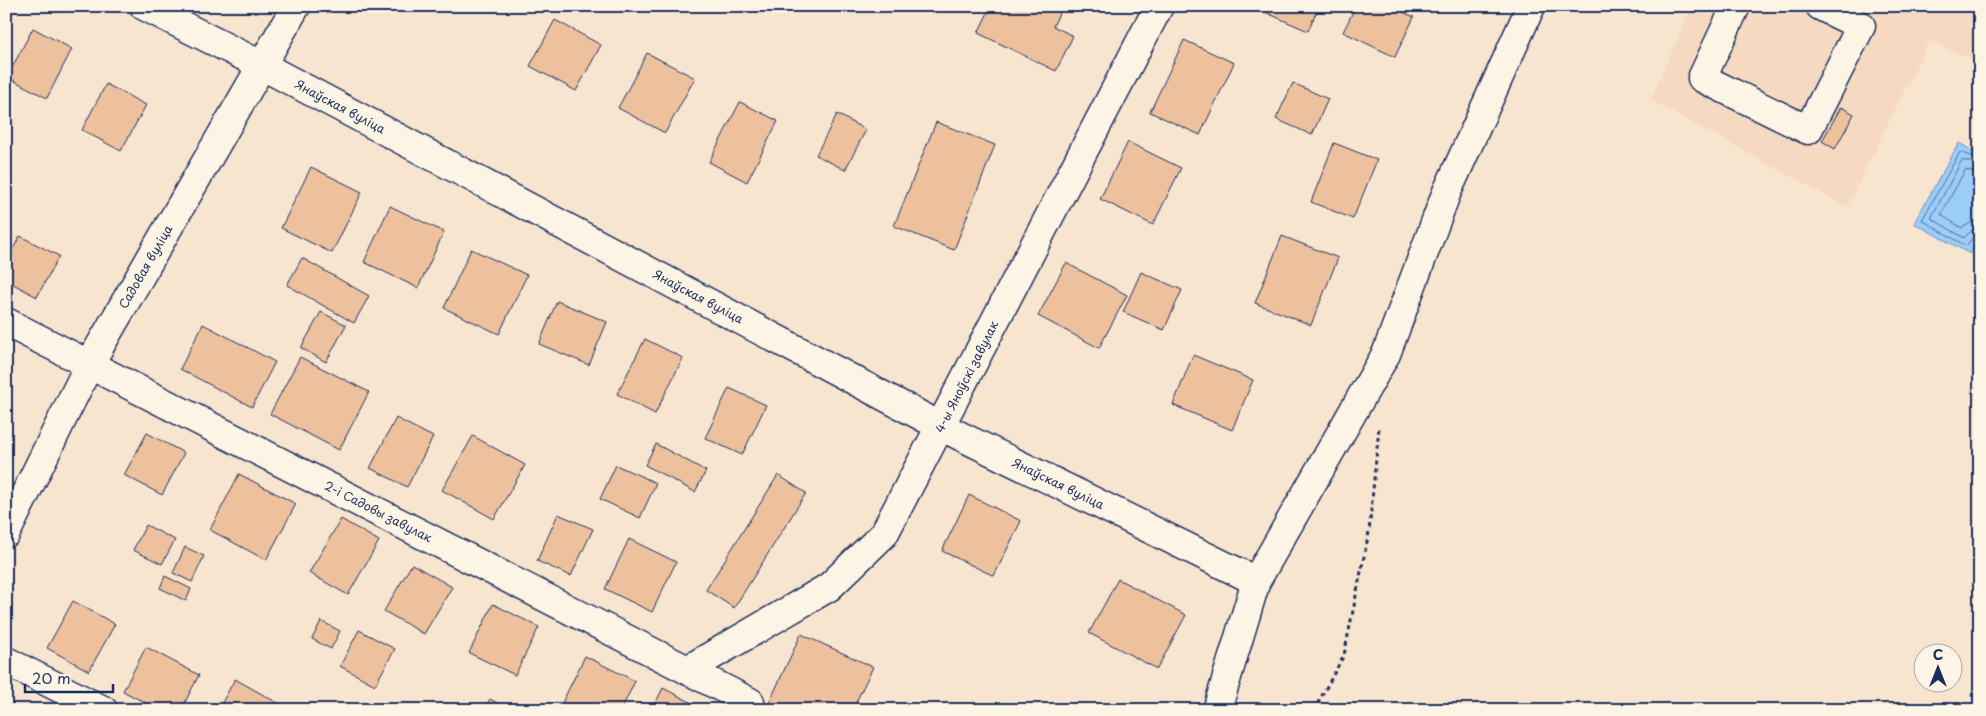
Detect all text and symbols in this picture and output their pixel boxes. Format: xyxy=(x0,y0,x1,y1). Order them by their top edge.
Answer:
street label: Янаўская вуліца xyxy=(292,75,389,138)
street label: Садовая вуліца xyxy=(114,221,177,312)
street label: Янаўская вуліца xyxy=(650,265,747,328)
street label: 4-ы Яноўскі завулак xyxy=(930,317,1003,436)
street label: Янаўская вуліца xyxy=(1009,453,1108,513)
street label: 2-і Садовы завулак xyxy=(321,476,436,547)
north arrow xyxy=(1914,644,1964,694)
text: С xyxy=(1933,644,1943,665)
scale bar xyxy=(25,661,112,693)
text: 20 m xyxy=(32,666,71,689)

